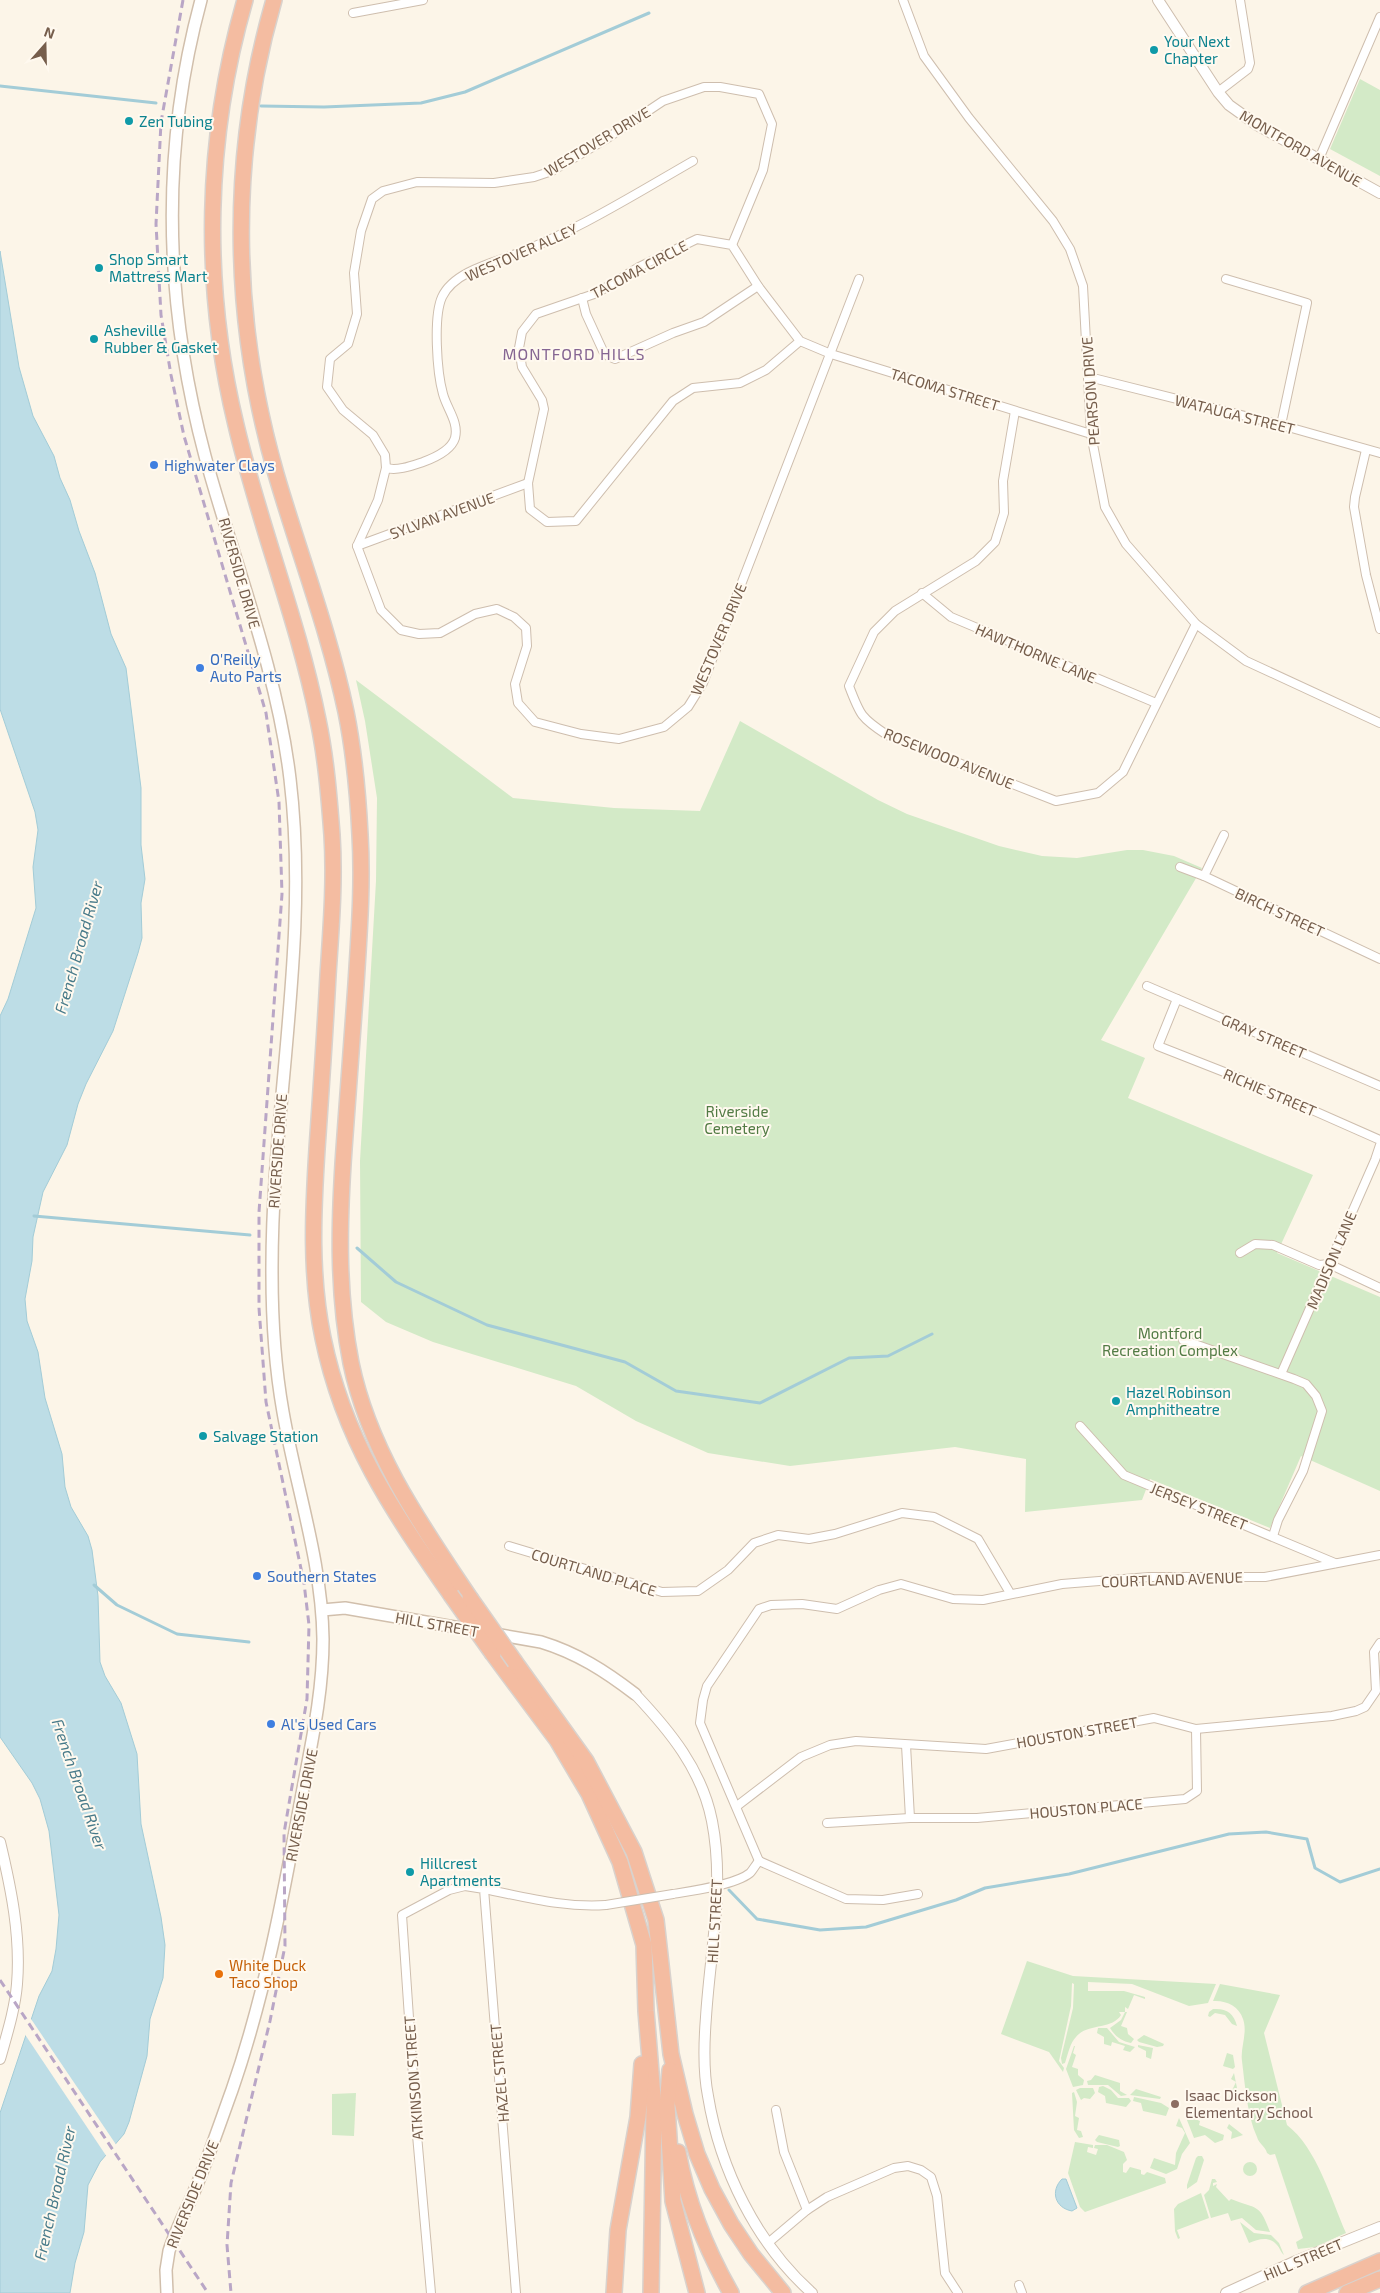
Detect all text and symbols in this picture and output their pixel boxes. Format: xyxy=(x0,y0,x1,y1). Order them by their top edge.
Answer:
north arrow xyxy=(20,20,70,70)
text: N xyxy=(42,23,57,42)
place label: Your Next Chapter xyxy=(1164,32,1230,67)
marker: Your Next Chapter xyxy=(1148,44,1160,56)
street label: WESTOVER DRIVE xyxy=(541,102,653,180)
street label: MONTFORD AVENUE xyxy=(1237,106,1365,190)
place label: Zen Tubing xyxy=(139,112,213,130)
marker: Zen Tubing xyxy=(123,115,135,127)
street label: WESTOVER ALLEY xyxy=(462,219,580,285)
street label: TACOMA CIRCLE xyxy=(587,236,691,302)
place label: Shop Smart Mattress Mart xyxy=(109,250,208,285)
marker: Shop Smart Mattress Mart xyxy=(93,262,105,274)
place label: Asheville Rubber & Gasket xyxy=(104,321,218,356)
marker: Asheville Rubber & Gasket xyxy=(88,333,100,345)
street label: PEARSON DRIVE xyxy=(1077,336,1103,446)
district label: MONTFORD HILLS xyxy=(503,344,645,363)
street label: TACOMA STREET xyxy=(888,364,1002,414)
street label: WATAUGA STREET xyxy=(1173,390,1297,438)
place label: Highwater Clays xyxy=(164,456,275,474)
marker: Highwater Clays xyxy=(148,459,160,471)
street label: SYLVAN AVENUE xyxy=(387,488,497,542)
street label: RIVERSIDE DRIVE xyxy=(216,515,264,631)
street label: WESTOVER DRIVE xyxy=(686,580,750,698)
street label: HAWTHORNE LANE xyxy=(973,619,1099,687)
place label: O'Reilly Auto Parts xyxy=(210,650,282,685)
marker: O'Reilly Auto Parts xyxy=(194,662,206,674)
street label: ROSEWOOD AVENUE xyxy=(881,724,1017,792)
water label: French Broad River xyxy=(50,878,106,1016)
street label: BIRCH STREET xyxy=(1233,883,1328,941)
street label: GRAY STREET xyxy=(1219,1010,1309,1062)
street label: RICHIE STREET xyxy=(1221,1064,1320,1120)
street label: RIVERSIDE DRIVE xyxy=(264,1093,290,1209)
park label: Riverside Cemetery xyxy=(704,1102,770,1137)
street label: MADISON LANE xyxy=(1302,1208,1360,1312)
park label: Montford Recreation Complex xyxy=(1102,1324,1238,1359)
place label: Hazel Robinson Amphitheatre xyxy=(1126,1383,1231,1418)
marker: Hazel Robinson Amphitheatre xyxy=(1110,1395,1122,1407)
place label: Salvage Station xyxy=(213,1427,319,1445)
marker: Salvage Station xyxy=(197,1430,209,1442)
street label: JERSEY STREET xyxy=(1148,1478,1250,1534)
street label: COURTLAND PLACE xyxy=(529,1544,659,1600)
place label: Southern States xyxy=(267,1567,377,1585)
street label: COURTLAND AVENUE xyxy=(1101,1568,1243,1590)
marker: Southern States xyxy=(251,1570,263,1582)
street label: HILL STREET xyxy=(394,1608,480,1640)
street label: HOUSTON STREET xyxy=(1015,1712,1139,1752)
place label: Al's Used Cars xyxy=(281,1715,377,1733)
water label: French Broad River xyxy=(49,1716,112,1853)
marker: Al's Used Cars xyxy=(265,1718,277,1730)
street label: RIVERSIDE DRIVE xyxy=(281,1747,321,1863)
street label: HOUSTON PLACE xyxy=(1029,1794,1143,1822)
place label: Hillcrest Apartments xyxy=(420,1854,501,1889)
marker: Hillcrest Apartments xyxy=(404,1866,416,1878)
street label: HILL STREET xyxy=(703,1878,725,1964)
place label: White Duck Taco Shop xyxy=(229,1956,307,1991)
marker: White Duck Taco Shop xyxy=(213,1968,225,1980)
street label: ATKINSON STREET xyxy=(400,2015,426,2141)
street label: HAZEL STREET xyxy=(486,2023,512,2123)
place label: Isaac Dickson Elementary School xyxy=(1185,2086,1313,2121)
marker: Isaac Dickson Elementary School xyxy=(1169,2098,1181,2110)
water label: French Broad River xyxy=(29,2123,79,2262)
street label: RIVERSIDE DRIVE xyxy=(162,2137,222,2251)
street label: HILL STREET xyxy=(1261,2234,1346,2284)

